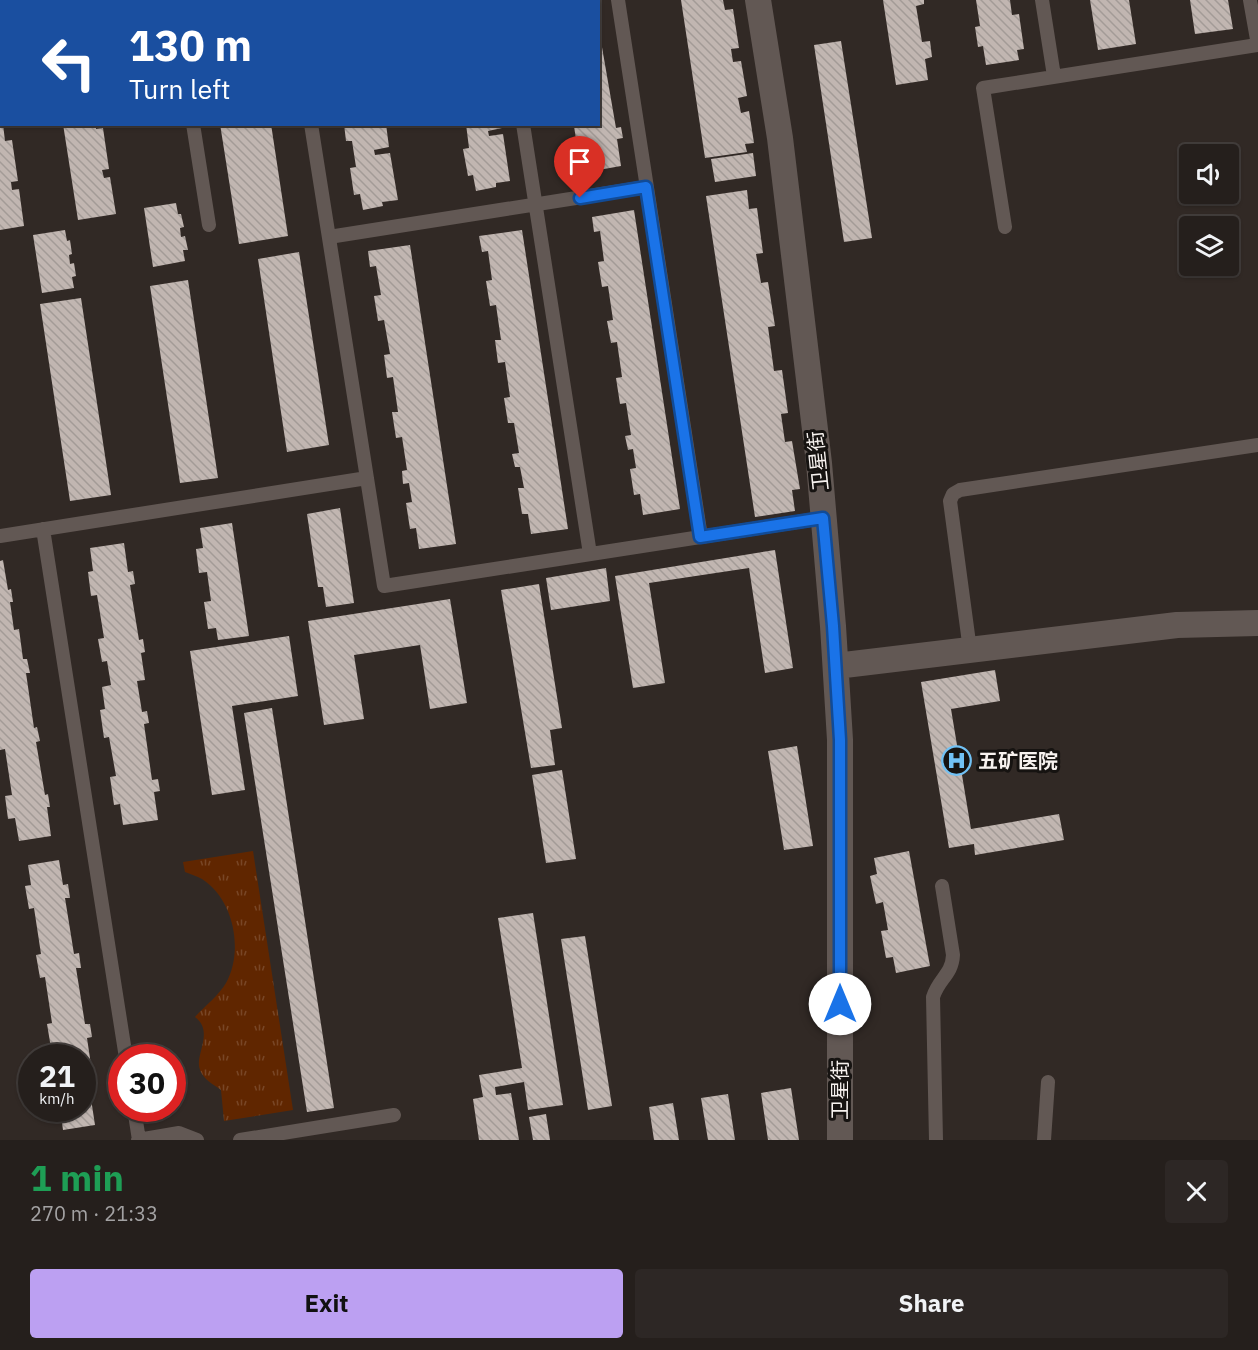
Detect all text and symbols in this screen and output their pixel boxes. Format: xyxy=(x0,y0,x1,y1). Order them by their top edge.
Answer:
text: 130 m xyxy=(129,18,252,73)
icon: left xyxy=(30,24,108,102)
text: Turn left xyxy=(129,71,230,106)
pin xyxy=(554,136,605,198)
map controls xyxy=(1179,144,1239,276)
button: sound xyxy=(1179,144,1239,204)
icon: arrive xyxy=(563,145,596,178)
button: layers xyxy=(1179,216,1239,276)
street label: 卫星街 xyxy=(801,430,834,492)
hospital icon: 五矿医院 xyxy=(941,745,973,777)
place label: 五矿医院 xyxy=(978,747,1058,774)
position arrow xyxy=(808,972,872,1036)
speed limit sign: 30 xyxy=(108,1044,186,1122)
text: 21 xyxy=(39,1056,75,1095)
street label: 卫星街 xyxy=(826,1060,853,1120)
text: km/h xyxy=(39,1089,75,1108)
text: 1 min xyxy=(30,1154,124,1201)
button: close xyxy=(1165,1160,1228,1223)
text: 270 m · 21:33 xyxy=(30,1200,158,1227)
button: Exit xyxy=(30,1269,623,1338)
button: Share xyxy=(635,1269,1228,1338)

